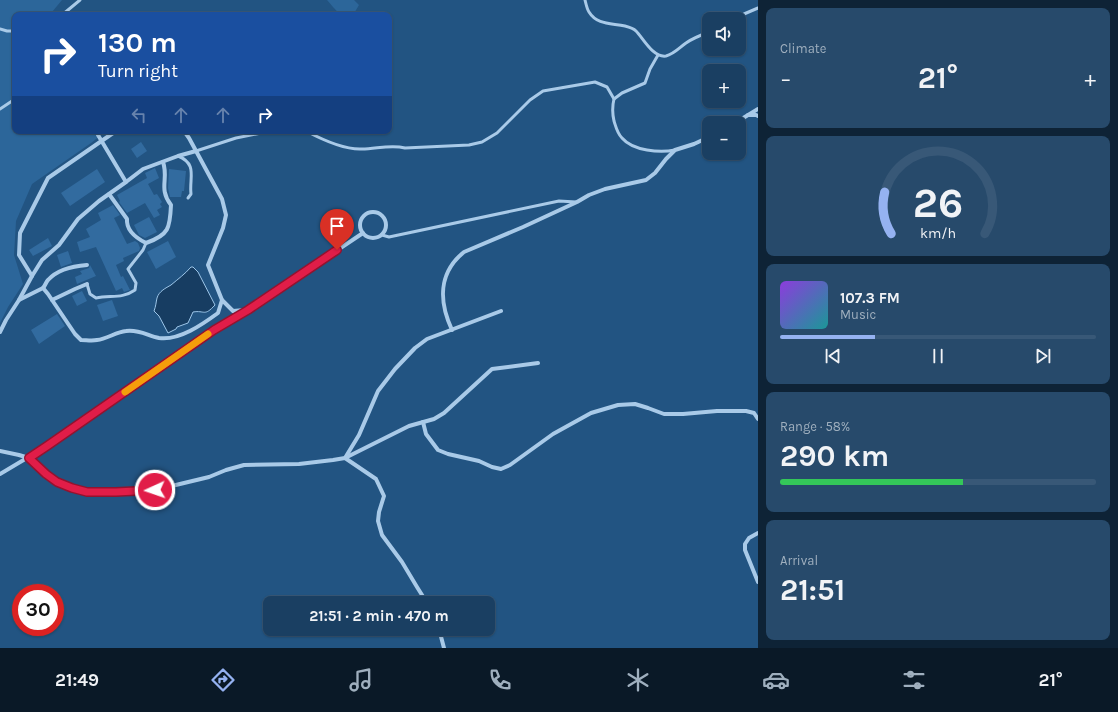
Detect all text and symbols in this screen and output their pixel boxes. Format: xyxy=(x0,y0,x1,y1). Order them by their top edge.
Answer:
map controls xyxy=(702,12,746,160)
button: sound xyxy=(702,12,746,56)
text: 130 m xyxy=(98,26,177,59)
icon: right xyxy=(32,28,84,80)
text: Climate xyxy=(780,41,826,56)
text: Turn right xyxy=(98,60,178,82)
text: 21° xyxy=(918,60,958,96)
button: + xyxy=(702,64,746,108)
text: − xyxy=(780,66,792,92)
text: + xyxy=(1084,66,1096,92)
icon: left xyxy=(128,104,150,126)
icon: ahead xyxy=(170,104,192,126)
icon: ahead xyxy=(212,104,234,126)
icon: right xyxy=(254,104,276,126)
button: − xyxy=(702,116,746,160)
text: 26 xyxy=(913,179,963,227)
pin xyxy=(320,209,354,250)
icon: arrive xyxy=(326,215,348,237)
text: km/h xyxy=(920,225,956,242)
text: 107.3 FM xyxy=(840,289,900,307)
text: Music xyxy=(840,307,876,322)
icon: previous xyxy=(822,345,844,367)
icon: pause xyxy=(927,345,949,367)
icon: next xyxy=(1032,345,1054,367)
text: Range · 58% xyxy=(780,419,850,434)
text: 290 km xyxy=(780,438,889,474)
position arrow xyxy=(134,469,176,511)
text: Arrival xyxy=(780,553,818,568)
text: 21:51 xyxy=(780,572,845,608)
speed limit sign: 30 xyxy=(12,584,64,636)
text: 21:51 · 2 min · 470 m xyxy=(309,607,449,625)
icon: directions xyxy=(209,666,237,694)
icon: music xyxy=(347,666,375,694)
icon: phone xyxy=(486,666,514,694)
icon: climate xyxy=(624,666,652,694)
icon: car xyxy=(762,666,790,694)
icon: filters xyxy=(900,666,928,694)
text: 21:49 xyxy=(55,669,99,691)
text: 21° xyxy=(1039,669,1063,691)

